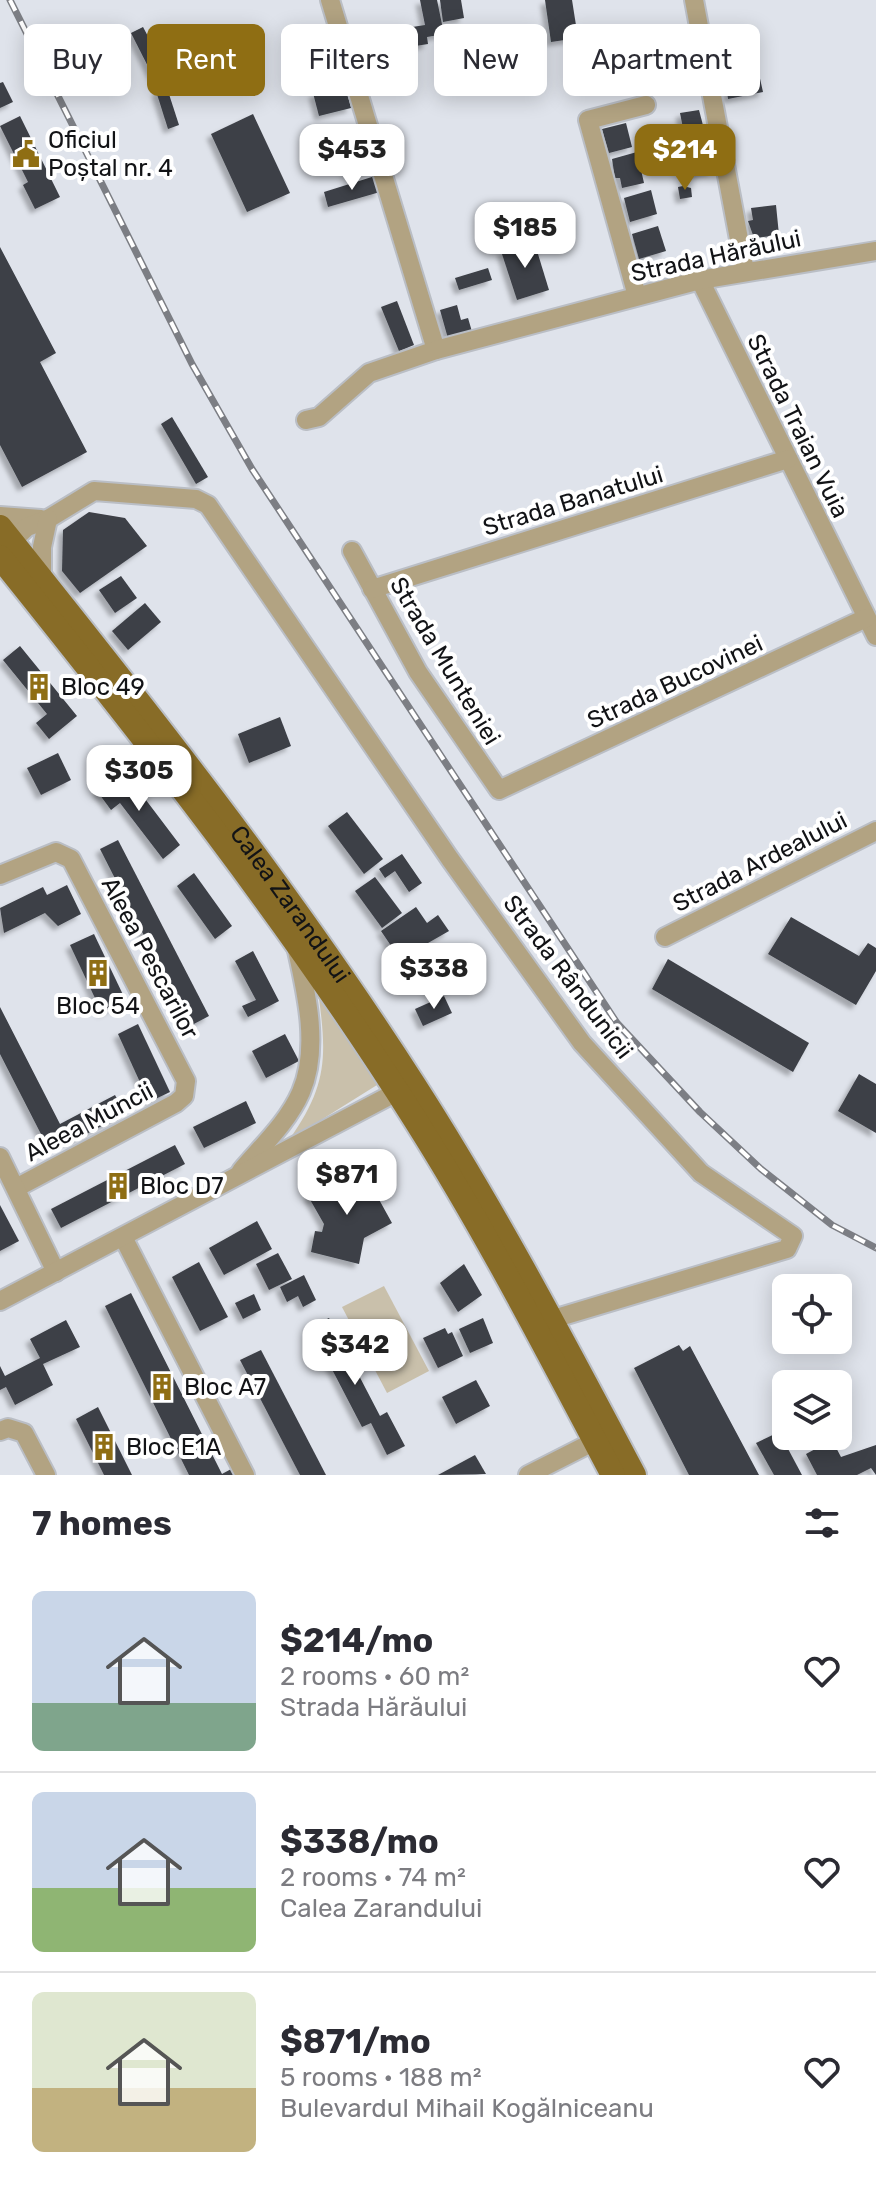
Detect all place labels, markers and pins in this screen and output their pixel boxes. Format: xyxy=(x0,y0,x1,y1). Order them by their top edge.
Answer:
pin: $453 xyxy=(305,124,399,192)
pin: $214 xyxy=(638,124,732,192)
place label: Oficiul Poștal nr. 4 xyxy=(48,126,173,182)
public building icon: Oficiul Poștal nr. 4 xyxy=(11,139,41,169)
pin: $185 xyxy=(478,202,572,270)
building icon: Bloc 49 xyxy=(24,672,54,702)
place label: Bloc 49 xyxy=(61,673,145,701)
pin: $305 xyxy=(92,745,186,813)
pin: $338 xyxy=(387,943,481,1011)
building icon: Bloc 54 xyxy=(83,958,113,988)
place label: Bloc 54 xyxy=(56,992,140,1020)
pin: $871 xyxy=(300,1149,394,1217)
building icon: Bloc D7 xyxy=(103,1171,133,1201)
place label: Bloc D7 xyxy=(140,1172,224,1200)
pin: $342 xyxy=(308,1319,402,1387)
building icon: Bloc A7 xyxy=(147,1372,177,1402)
place label: Bloc A7 xyxy=(184,1373,266,1401)
building icon: Bloc E1A xyxy=(89,1432,119,1462)
place label: Bloc E1A xyxy=(126,1433,221,1461)

